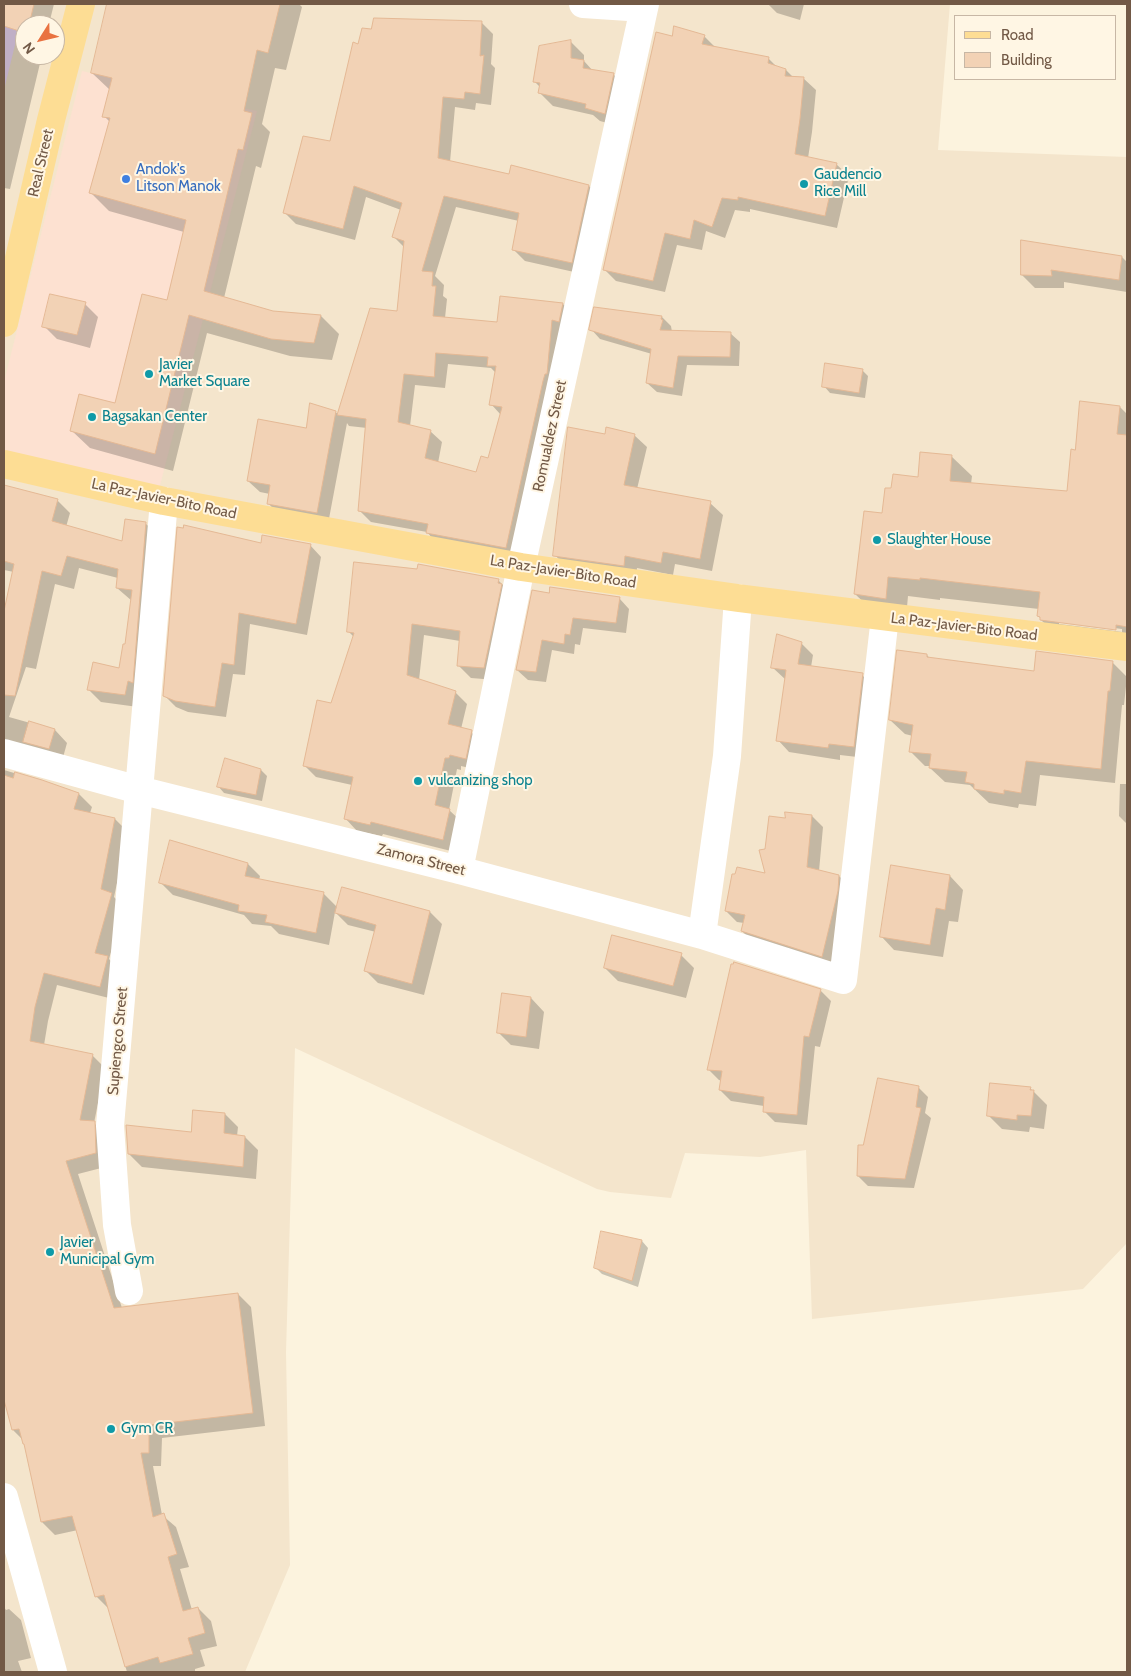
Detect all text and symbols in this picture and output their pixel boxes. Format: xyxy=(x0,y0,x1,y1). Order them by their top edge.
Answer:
north arrow xyxy=(15,15,65,65)
legend xyxy=(954,15,1116,80)
text: Road xyxy=(1001,26,1034,44)
text: N xyxy=(18,39,39,58)
text: Building xyxy=(1001,51,1052,69)
street label: Real Street xyxy=(24,127,58,199)
place label: Andok's Litson Manok xyxy=(136,161,221,196)
place label: Gaudencio Rice Mill xyxy=(814,166,882,201)
marker: Andok's Litson Manok xyxy=(120,173,132,185)
marker: Gaudencio Rice Mill xyxy=(798,178,810,190)
place label: Javier Market Square xyxy=(159,356,250,391)
marker: Javier Market Square xyxy=(143,368,155,380)
street label: Romualdez Street xyxy=(529,379,571,493)
place label: Bagsakan Center xyxy=(102,408,207,426)
marker: Bagsakan Center xyxy=(86,411,98,423)
street label: La Paz-Javier-Bito Road xyxy=(90,475,238,523)
place label: Slaughter House xyxy=(887,531,991,549)
marker: Slaughter House xyxy=(871,534,883,546)
street label: La Paz-Javier-Bito Road xyxy=(489,552,637,592)
street label: La Paz-Javier-Bito Road xyxy=(890,609,1038,645)
place label: vulcanizing shop xyxy=(428,772,533,790)
marker: vulcanizing shop xyxy=(412,775,424,787)
street label: Zamora Street xyxy=(375,840,467,880)
street label: Supiengco Street xyxy=(104,986,132,1096)
place label: Javier Municipal Gym xyxy=(60,1234,154,1269)
marker: Javier Municipal Gym xyxy=(44,1246,56,1258)
place label: Gym CR xyxy=(121,1420,173,1438)
marker: Gym CR xyxy=(105,1423,117,1435)

